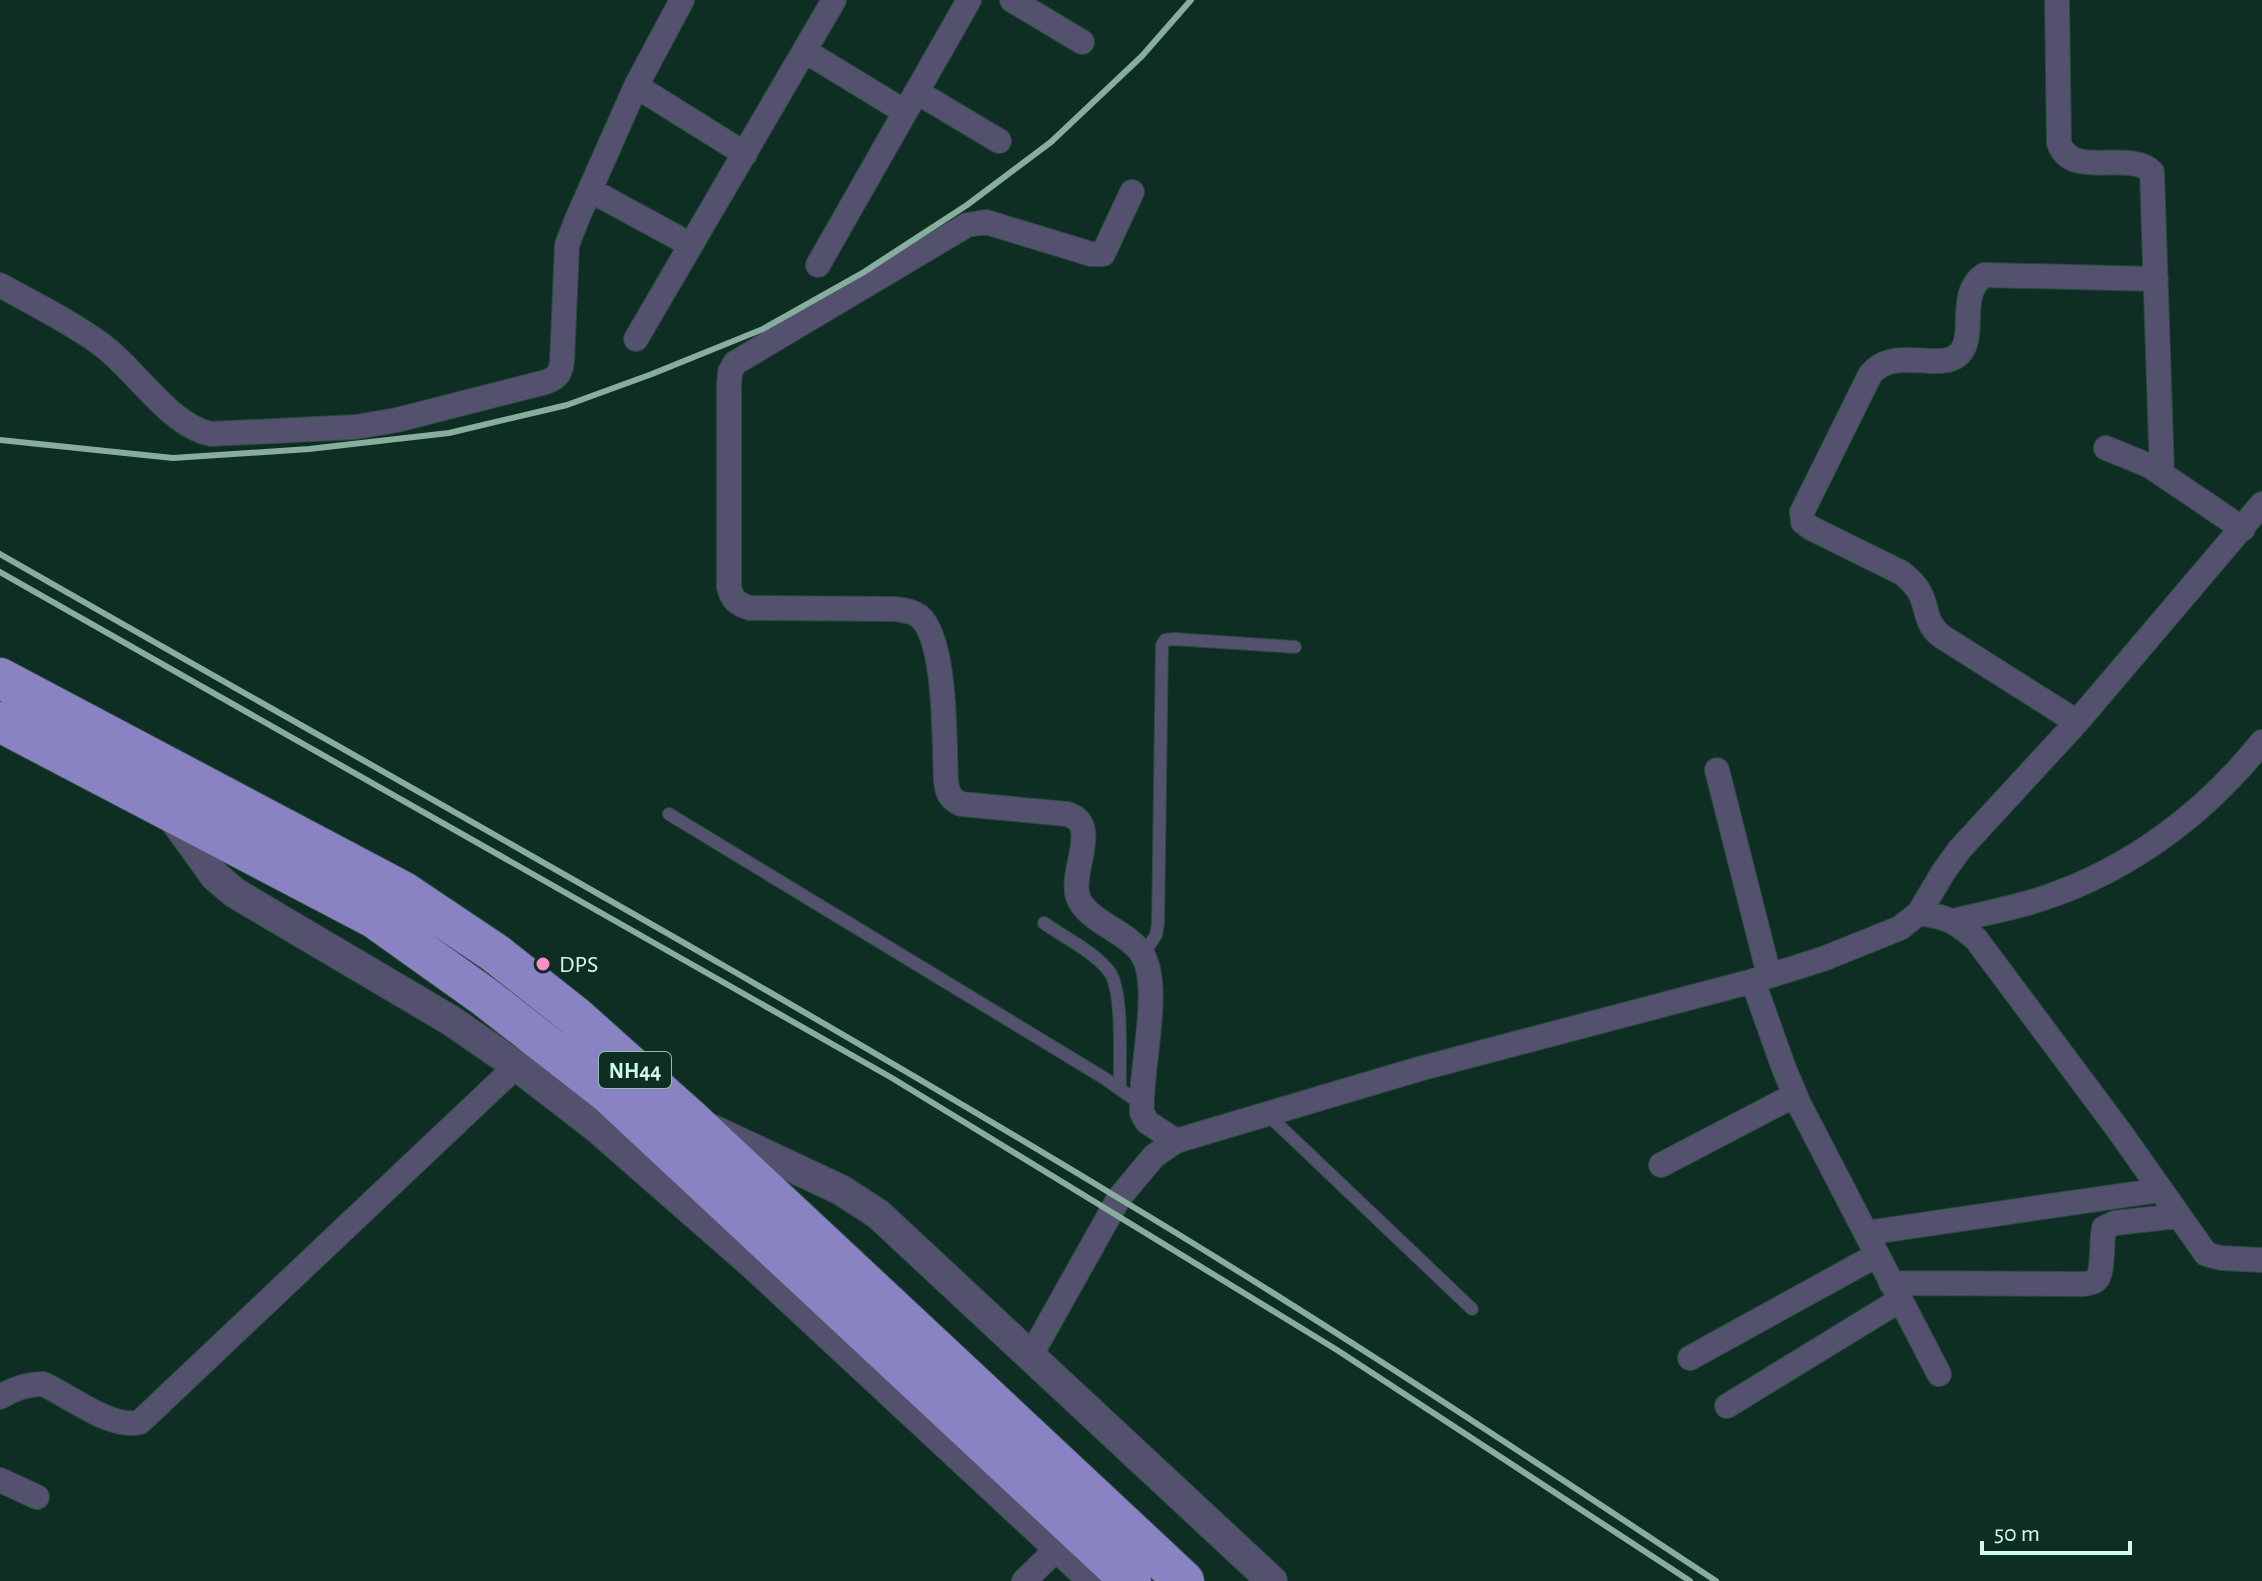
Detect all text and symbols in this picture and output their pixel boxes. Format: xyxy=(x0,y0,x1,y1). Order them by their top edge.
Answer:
place label: DPS xyxy=(559,953,598,977)
marker: DPS xyxy=(534,955,552,973)
road number: NH44 xyxy=(599,1052,671,1088)
scale bar xyxy=(1982,1505,2130,1555)
text: 50 m xyxy=(1994,1522,2040,1546)

